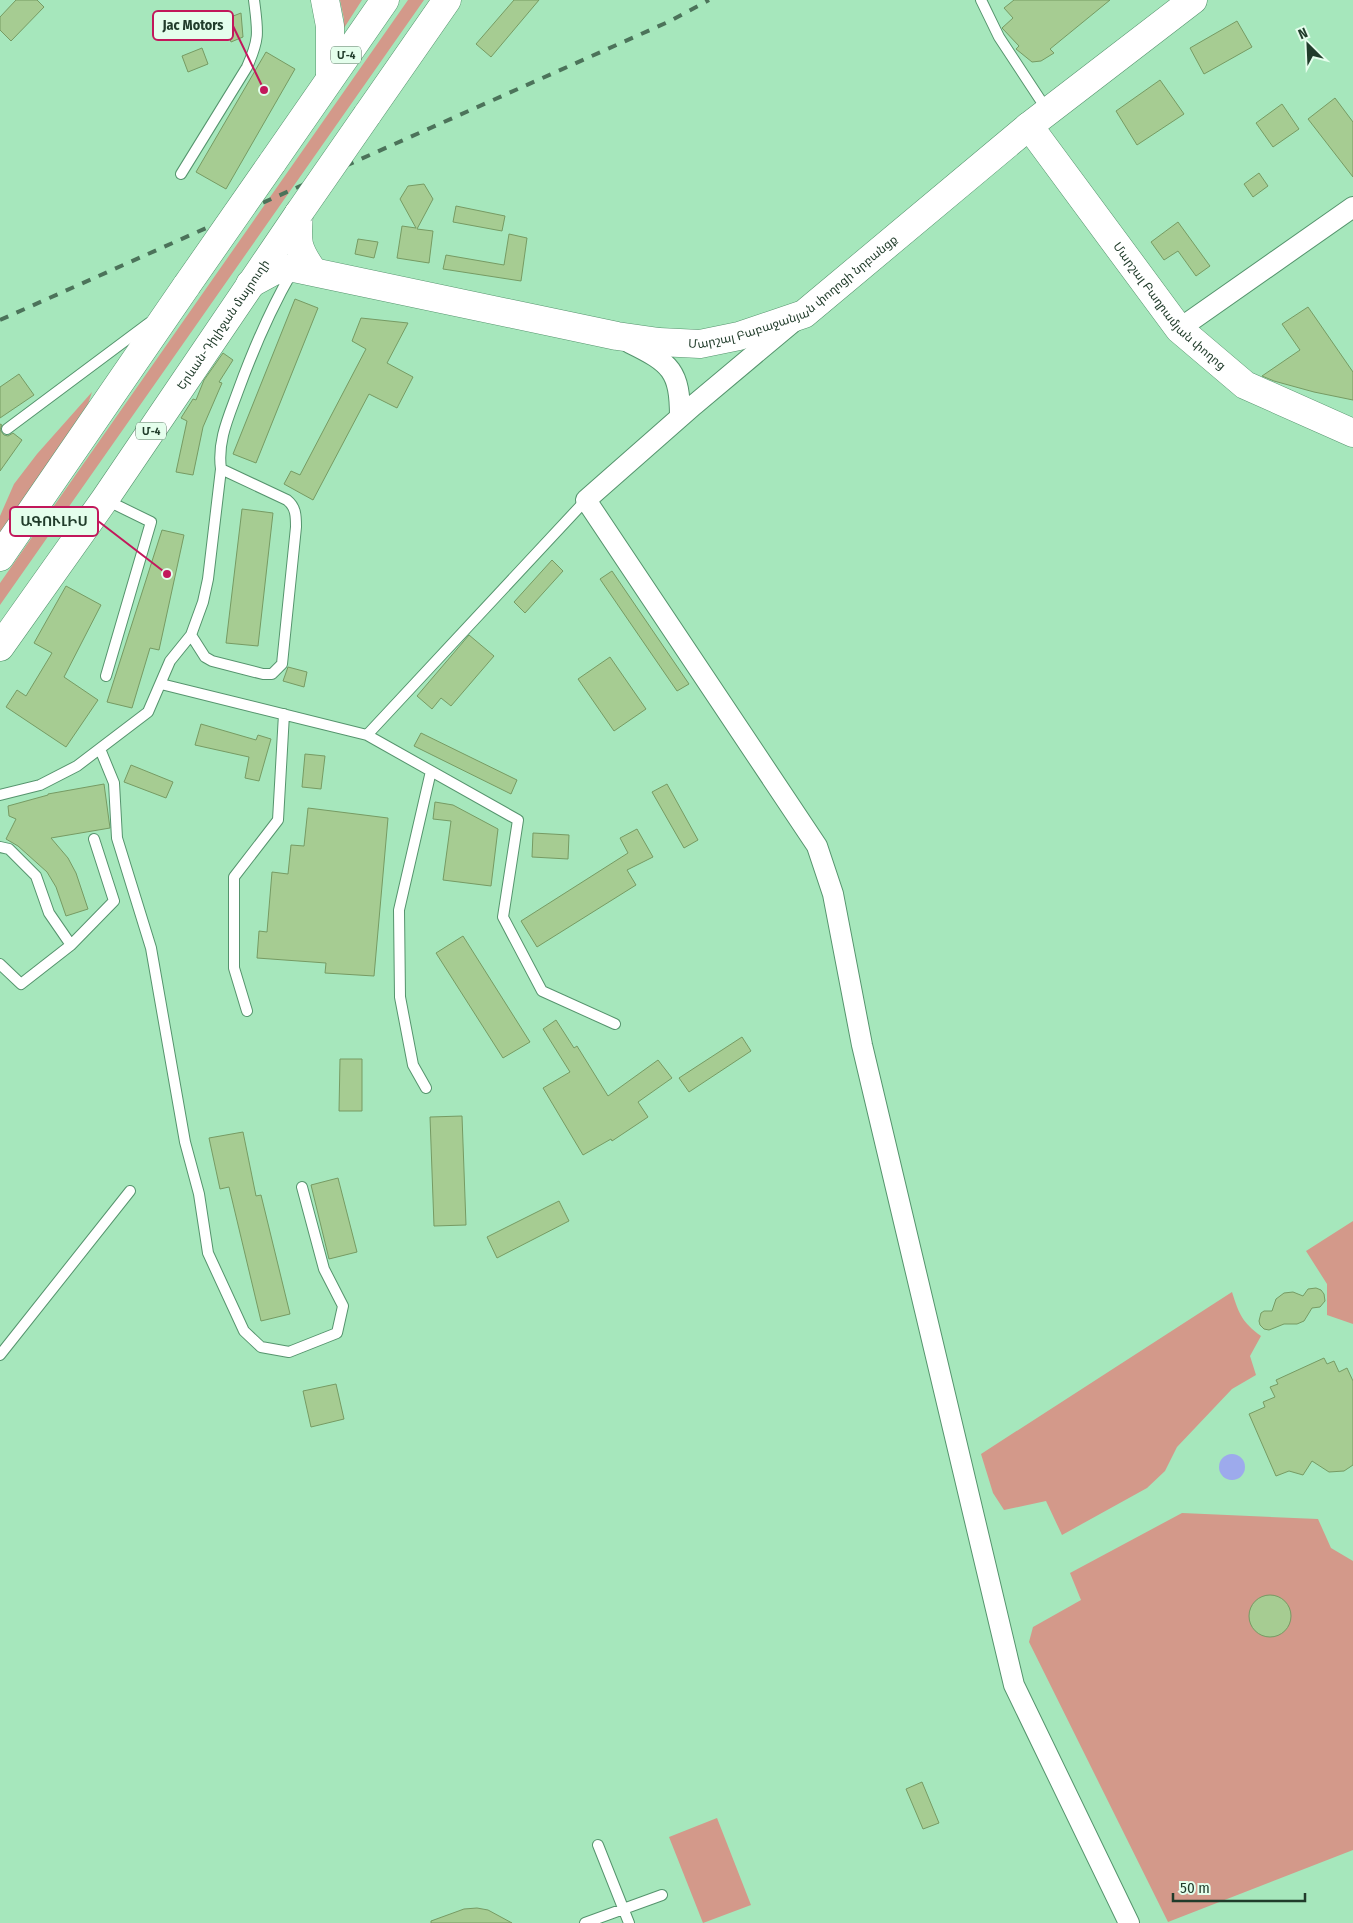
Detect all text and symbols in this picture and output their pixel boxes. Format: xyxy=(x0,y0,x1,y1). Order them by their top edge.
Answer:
callout: Jac Motors xyxy=(153,11,233,40)
text: Jac Motors xyxy=(162,17,223,34)
north arrow xyxy=(1283,20,1333,70)
text: N xyxy=(1296,24,1310,43)
road number: Մ-4 xyxy=(331,46,361,64)
street label: Մարշալ Բաբաջանյան փողոցի նրբանցք xyxy=(688,232,900,351)
street label: Մարշալ Բաղրամյան փողոց xyxy=(1110,240,1229,373)
street label: Երևան-Դիլիջան մայրուղի xyxy=(174,257,272,393)
road number: Մ-4 xyxy=(136,422,166,440)
callout: ԱԳՈՒԼԻՍ xyxy=(10,507,98,536)
text: ԱԳՈՒԼԻՍ xyxy=(20,513,88,530)
scale bar xyxy=(1173,1870,1306,1902)
text: 50 m xyxy=(1180,1879,1210,1897)

